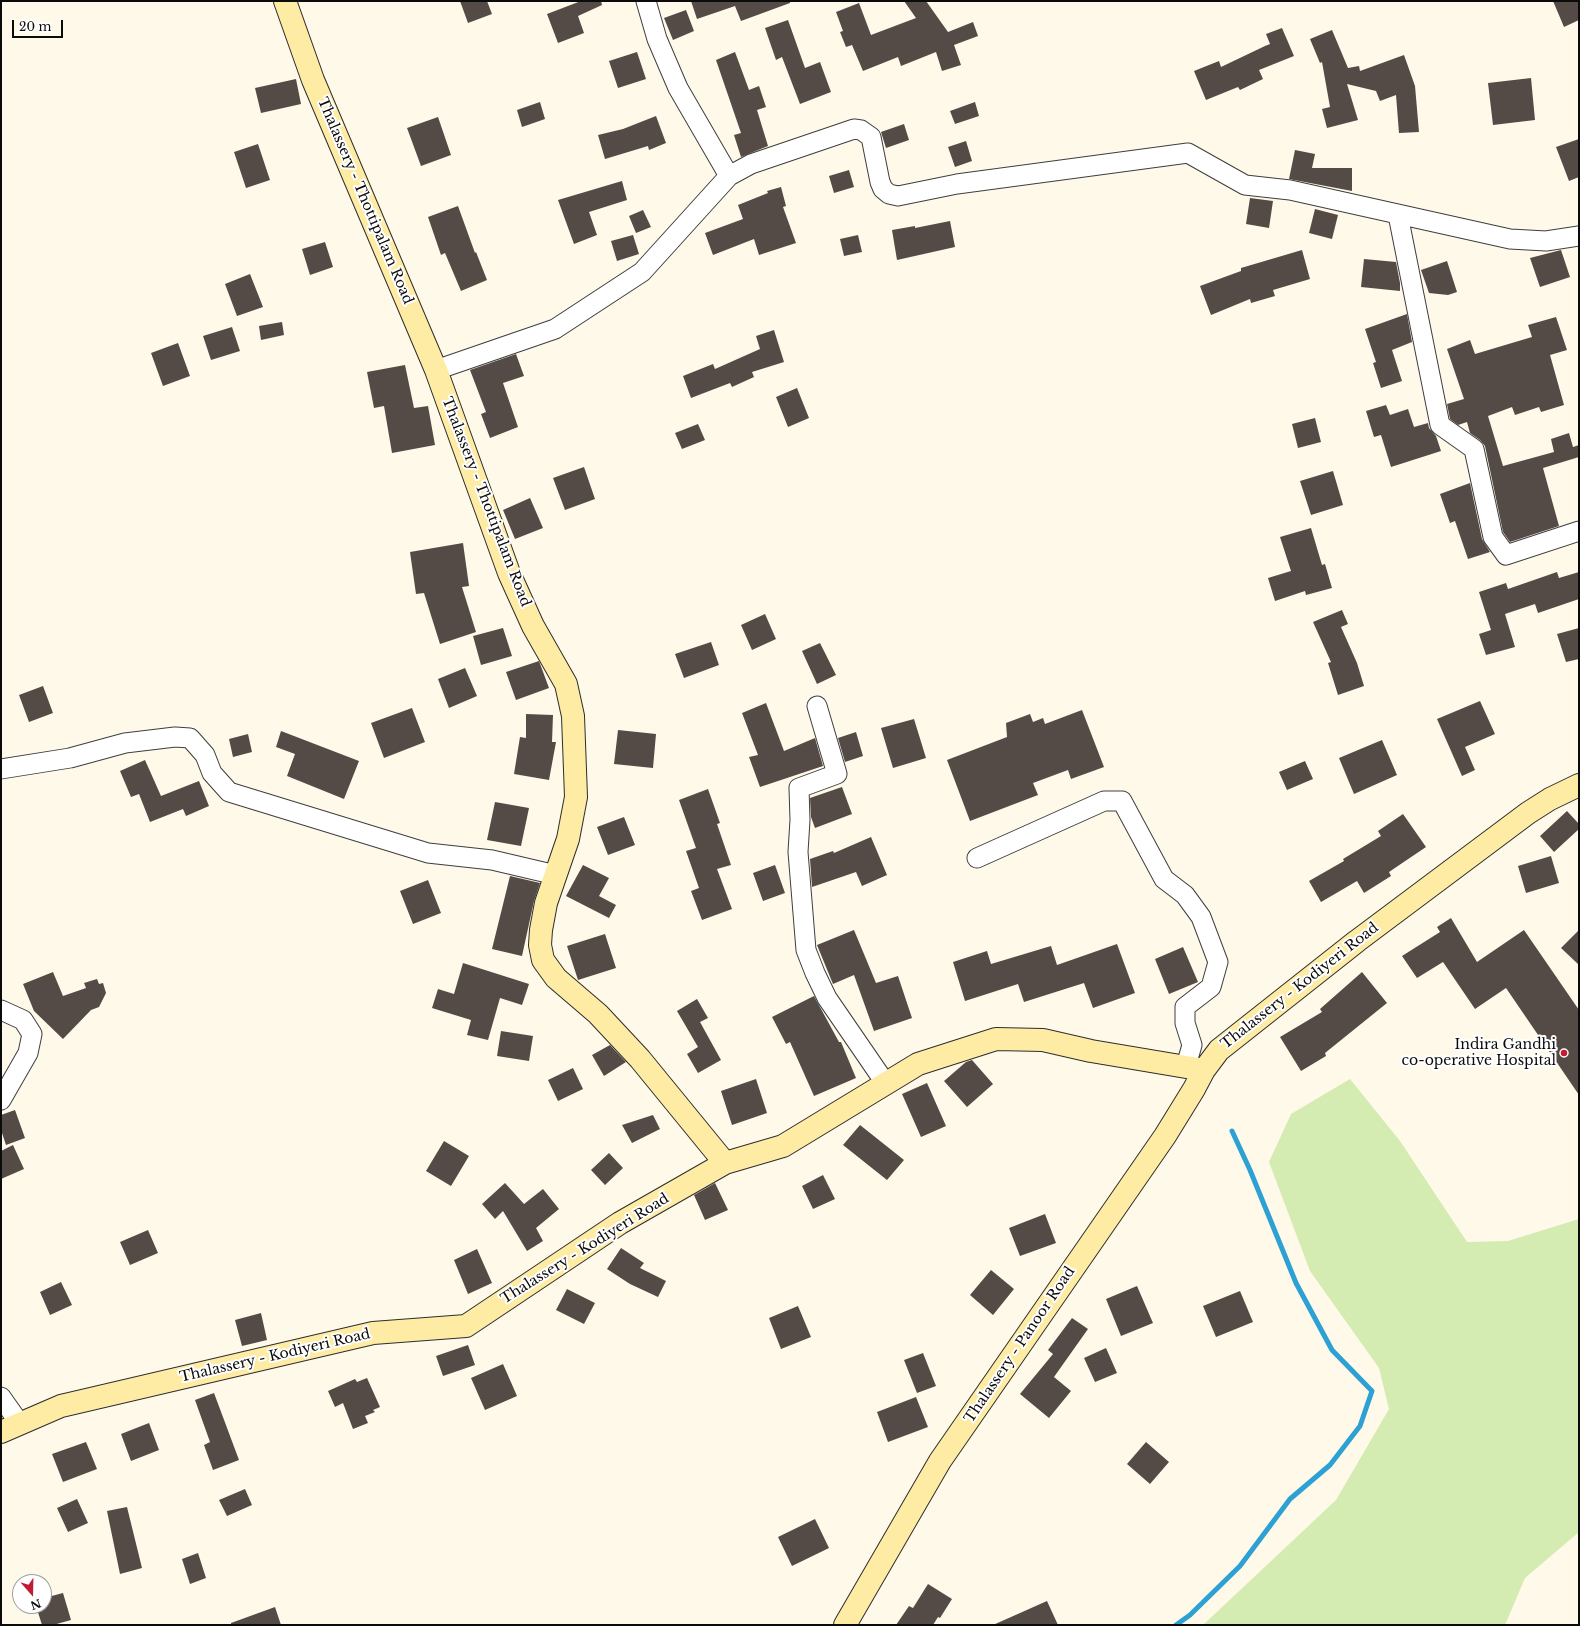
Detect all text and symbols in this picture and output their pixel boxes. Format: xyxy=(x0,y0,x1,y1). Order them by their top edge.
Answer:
scale bar xyxy=(14,12,65,38)
text: 20 m xyxy=(19,19,51,34)
street label: Thalassery - Thottipalam Road xyxy=(314,95,416,307)
street label: Thalassery - Thottipalam Road xyxy=(438,395,534,609)
street label: Thalassery - Kodiyeri Road xyxy=(1218,919,1382,1053)
place label: Indira Gandhi co-operative Hospital xyxy=(1402,1037,1556,1070)
marker: Indira Gandhi co-operative Hospital xyxy=(1559,1048,1569,1058)
street label: Thalassery - Kodiyeri Road xyxy=(498,1190,672,1308)
street label: Thalassery - Panoor Road xyxy=(961,1264,1079,1426)
street label: Thalassery - Kodiyeri Road xyxy=(178,1326,372,1386)
north arrow xyxy=(12,1574,52,1614)
text: N xyxy=(29,1596,43,1613)

